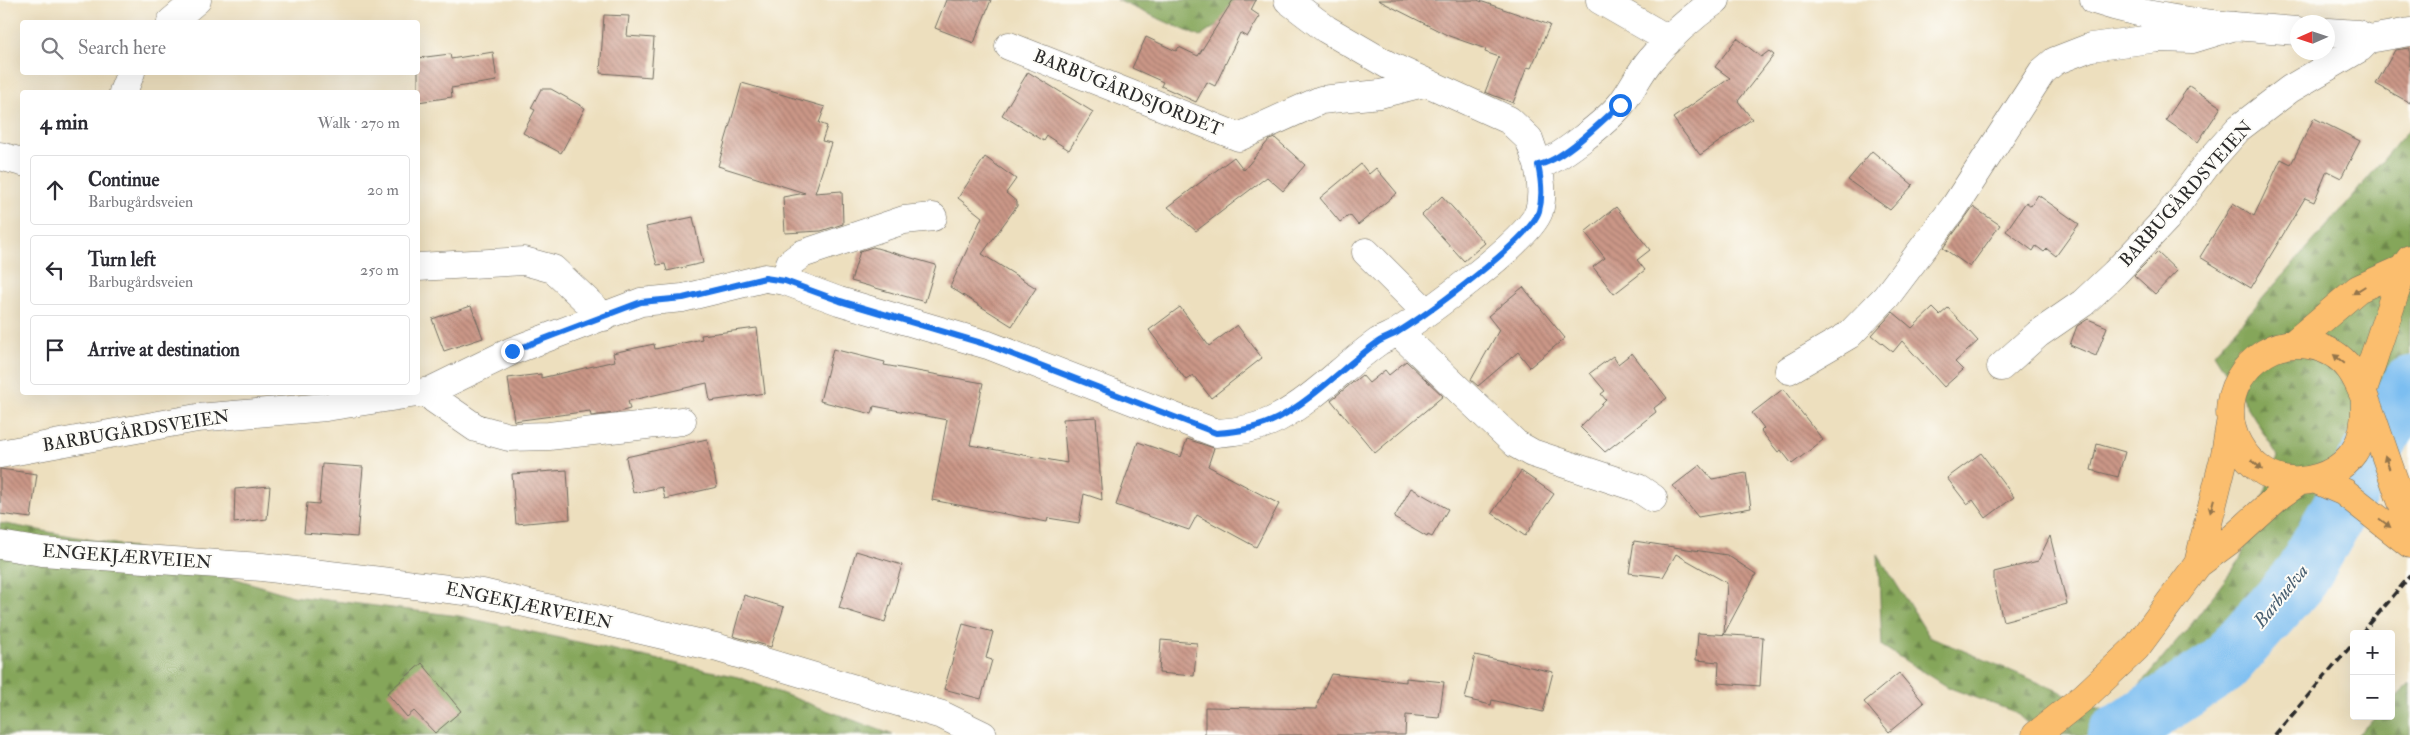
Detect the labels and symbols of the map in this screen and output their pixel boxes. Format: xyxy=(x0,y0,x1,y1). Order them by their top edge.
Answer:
north arrow xyxy=(2290,15,2335,60)
street label: BARBUGÅRDSJORDET xyxy=(1030,44,1227,142)
route start xyxy=(1609,94,1632,117)
street label: BARBUGÅRDSVEIEN xyxy=(2114,116,2258,272)
one-way arrow xyxy=(2352,286,2366,295)
route end xyxy=(501,340,524,363)
one-way arrow xyxy=(2333,354,2346,365)
street label: BARBUGÅRDSVEIEN xyxy=(41,405,231,457)
one-way arrow xyxy=(2383,454,2391,469)
one-way arrow xyxy=(2250,460,2263,471)
one-way arrow xyxy=(2207,498,2215,513)
one-way arrow xyxy=(2378,518,2392,528)
street label: ENGEKJÆRVEIEN xyxy=(42,540,212,574)
water label: Barbuelva xyxy=(2248,559,2314,633)
street label: ENGEKJÆRVEIEN xyxy=(444,577,614,635)

